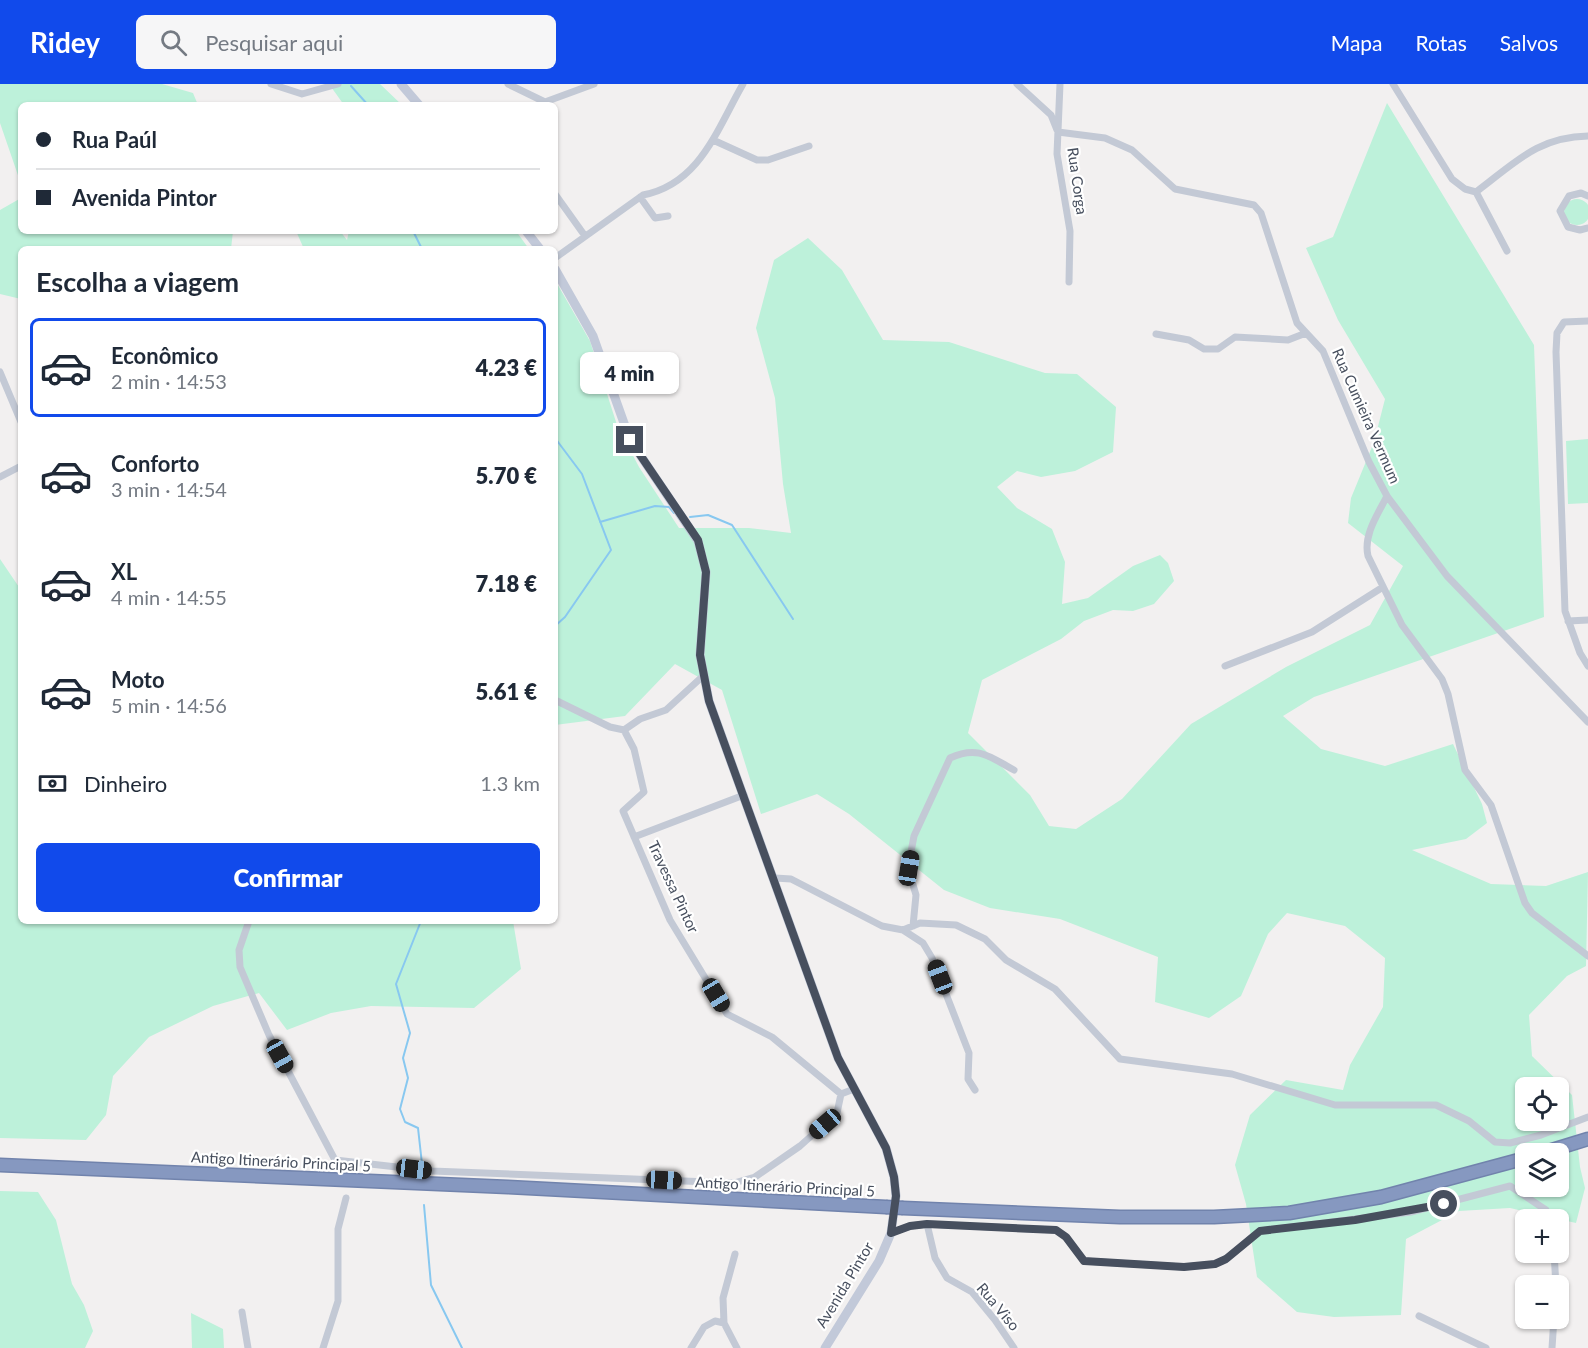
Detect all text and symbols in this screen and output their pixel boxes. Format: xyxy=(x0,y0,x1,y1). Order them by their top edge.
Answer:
search box xyxy=(136,15,556,69)
text: Ridey xyxy=(30,25,100,59)
icon: search xyxy=(157,26,190,59)
text: Pesquisar aqui xyxy=(205,29,343,56)
text: Mapa xyxy=(1331,30,1383,55)
text: Rotas xyxy=(1416,30,1467,55)
text: Salvos xyxy=(1500,30,1558,55)
text: Rua Paúl xyxy=(72,126,157,153)
street label: Rua Corga xyxy=(1064,146,1092,216)
text: Avenida Pintor xyxy=(72,184,217,211)
text: Escolha a viagem xyxy=(36,265,239,298)
icon: car xyxy=(39,341,93,395)
text: Econômico xyxy=(111,342,218,369)
street label: Rua Cumieira Vermum xyxy=(1329,345,1405,486)
callout: 4 min xyxy=(580,353,680,395)
text: 4.23 € xyxy=(476,354,537,381)
text: 4 min xyxy=(605,361,654,385)
text: 2 min · 14:53 xyxy=(111,369,227,393)
route end xyxy=(616,426,643,453)
icon: car xyxy=(39,449,93,503)
text: Conforto xyxy=(111,450,199,477)
text: 5.70 € xyxy=(476,462,537,489)
text: 3 min · 14:54 xyxy=(111,477,227,501)
icon: car xyxy=(39,557,93,611)
text: XL xyxy=(111,558,137,585)
text: 7.18 € xyxy=(476,570,537,597)
text: 4 min · 14:55 xyxy=(111,585,227,609)
icon: car xyxy=(39,665,93,719)
text: Moto xyxy=(111,666,165,693)
text: 5.61 € xyxy=(476,678,537,705)
text: 5 min · 14:56 xyxy=(111,693,227,717)
icon: cash xyxy=(36,767,69,800)
text: Dinheiro xyxy=(84,770,167,797)
text: 1.3 km xyxy=(480,771,540,795)
street label: Travessa Pintor xyxy=(645,838,703,936)
button: Confirmar xyxy=(36,843,540,912)
car xyxy=(897,849,921,887)
car xyxy=(925,957,955,997)
car xyxy=(699,975,733,1015)
car xyxy=(263,1036,297,1076)
map controls xyxy=(1515,1077,1569,1329)
button: locate xyxy=(1515,1077,1569,1131)
car xyxy=(806,1105,844,1143)
button: layers xyxy=(1515,1143,1569,1197)
street label: Antigo Itinerário Principal 5 xyxy=(191,1147,372,1175)
car xyxy=(395,1158,433,1180)
car xyxy=(646,1170,682,1190)
street label: Antigo Itinerário Principal 5 xyxy=(695,1172,876,1200)
route start xyxy=(1430,1190,1457,1217)
button: + xyxy=(1515,1209,1569,1263)
street label: Avenida Pintor xyxy=(811,1238,877,1331)
button: − xyxy=(1515,1275,1569,1329)
street label: Rua Viso xyxy=(974,1279,1024,1334)

